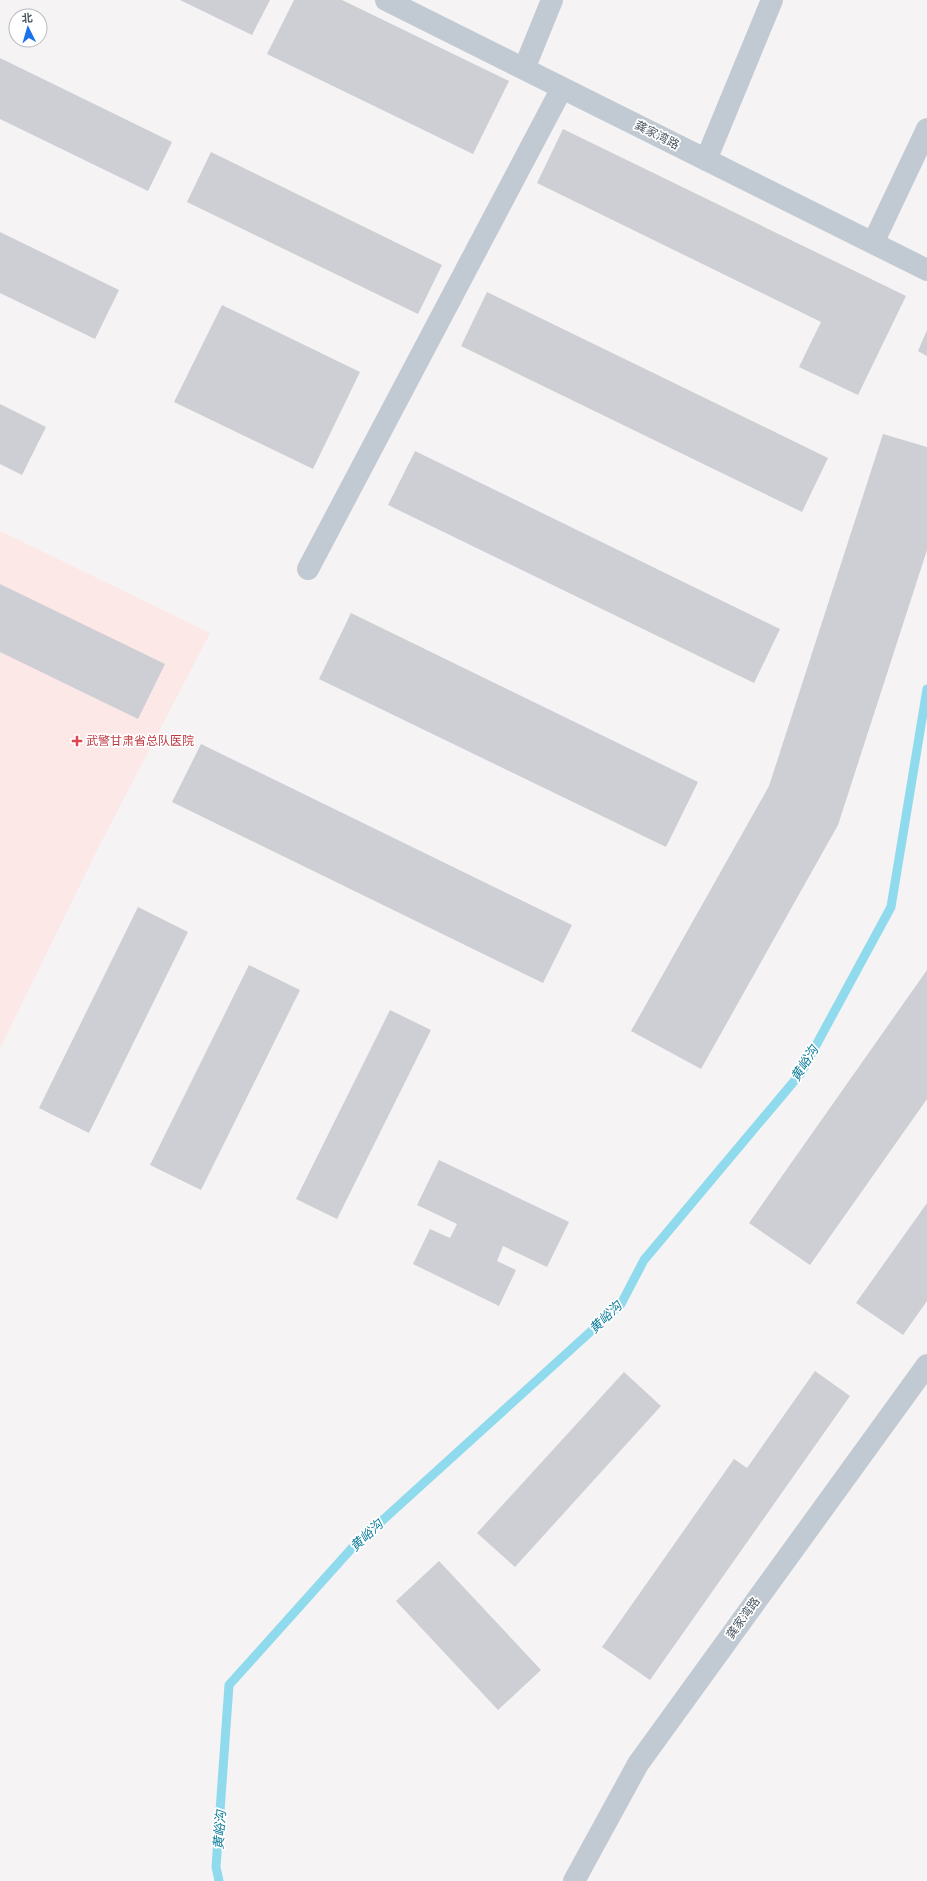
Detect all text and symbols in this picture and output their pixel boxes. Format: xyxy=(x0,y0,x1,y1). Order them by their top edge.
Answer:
north arrow xyxy=(8,8,48,48)
text: 北 xyxy=(21,12,33,25)
street label: 龚家湾路 xyxy=(632,118,682,152)
place label: 武警甘肃省总队医院 xyxy=(86,734,194,748)
marker: 武警甘肃省总队医院 xyxy=(71,735,83,747)
water label: 黄峪沟 xyxy=(788,1041,822,1084)
water label: 黄峪沟 xyxy=(586,1297,626,1336)
water label: 黄峪沟 xyxy=(347,1515,387,1554)
street label: 龚家湾路 xyxy=(723,1594,763,1642)
water label: 黄峪沟 xyxy=(211,1808,228,1850)

